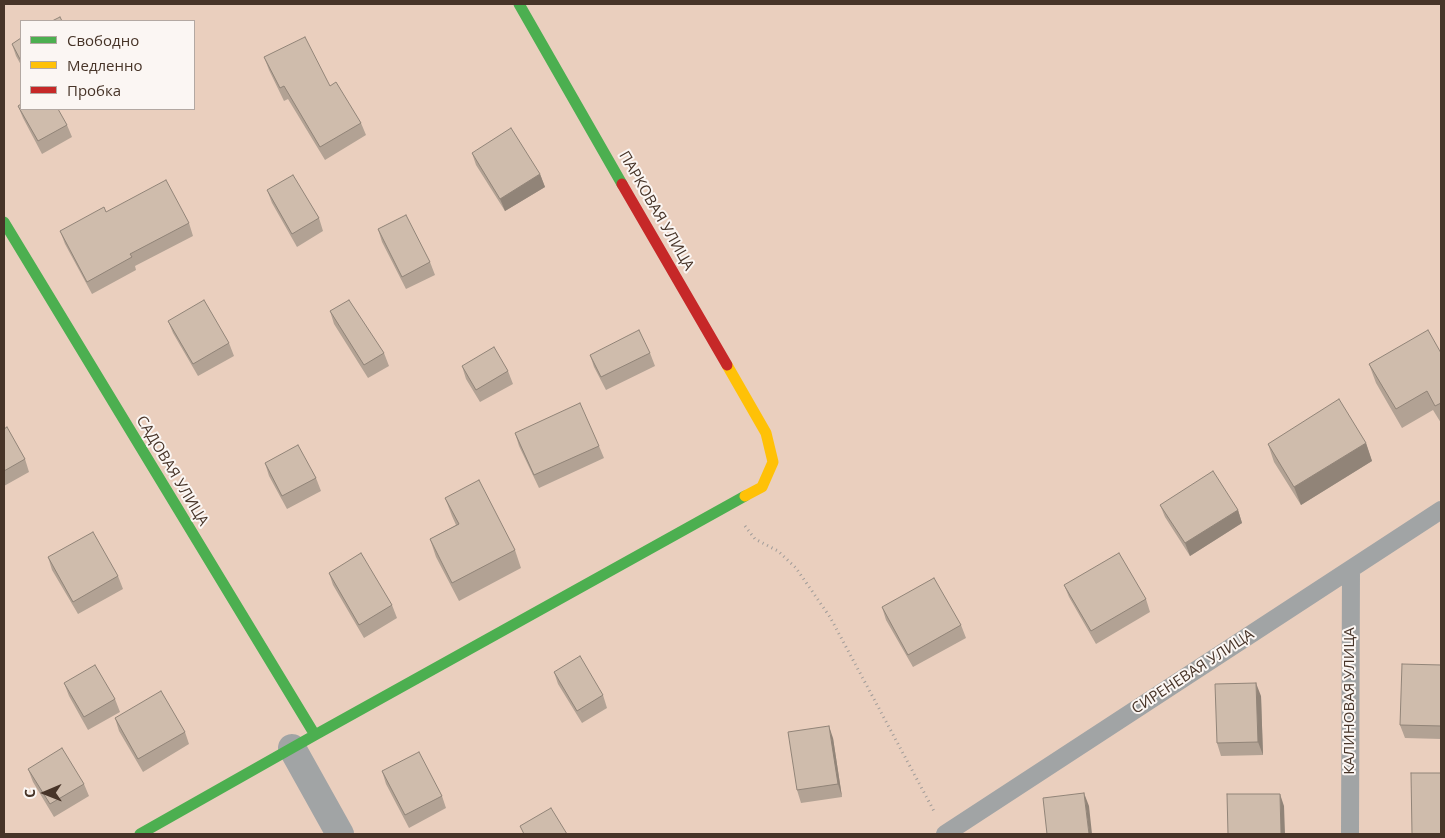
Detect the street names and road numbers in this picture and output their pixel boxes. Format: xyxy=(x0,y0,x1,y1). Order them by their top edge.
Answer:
street label: ПАРКОВАЯ УЛИЦА xyxy=(615,148,697,274)
street label: САДОВАЯ УЛИЦА xyxy=(132,413,212,529)
street label: СИРЕНЕВАЯ УЛИЦА xyxy=(1129,626,1257,718)
street label: КАЛИНОВАЯ УЛИЦА xyxy=(1341,627,1359,775)

